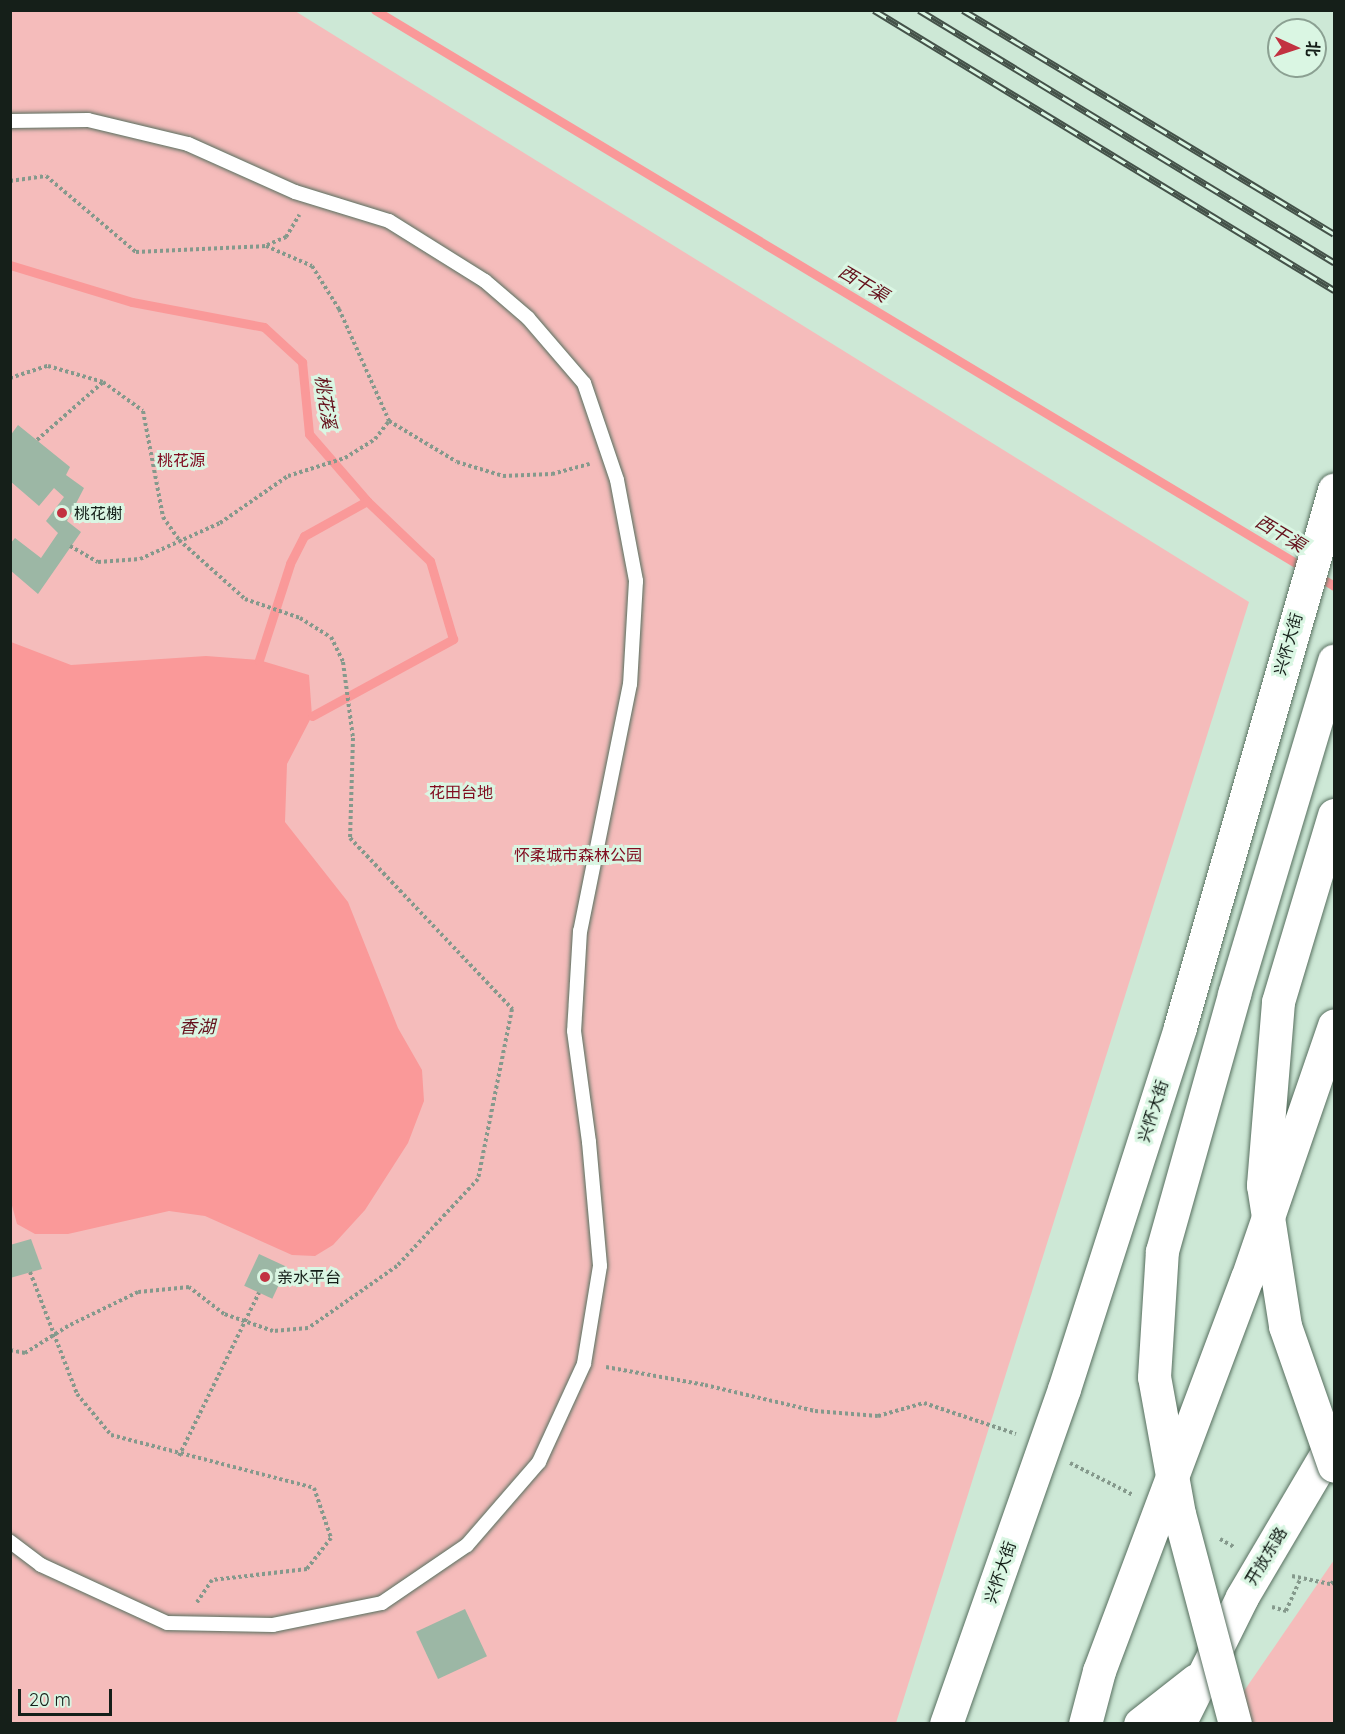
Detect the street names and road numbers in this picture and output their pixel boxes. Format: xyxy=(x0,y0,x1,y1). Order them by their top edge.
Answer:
street label: 兴怀大街 xyxy=(1270,611,1306,677)
street label: 兴怀大街 xyxy=(1134,1078,1172,1144)
street label: 开放东路 xyxy=(1241,1524,1291,1588)
street label: 兴怀大街 xyxy=(981,1539,1019,1605)

